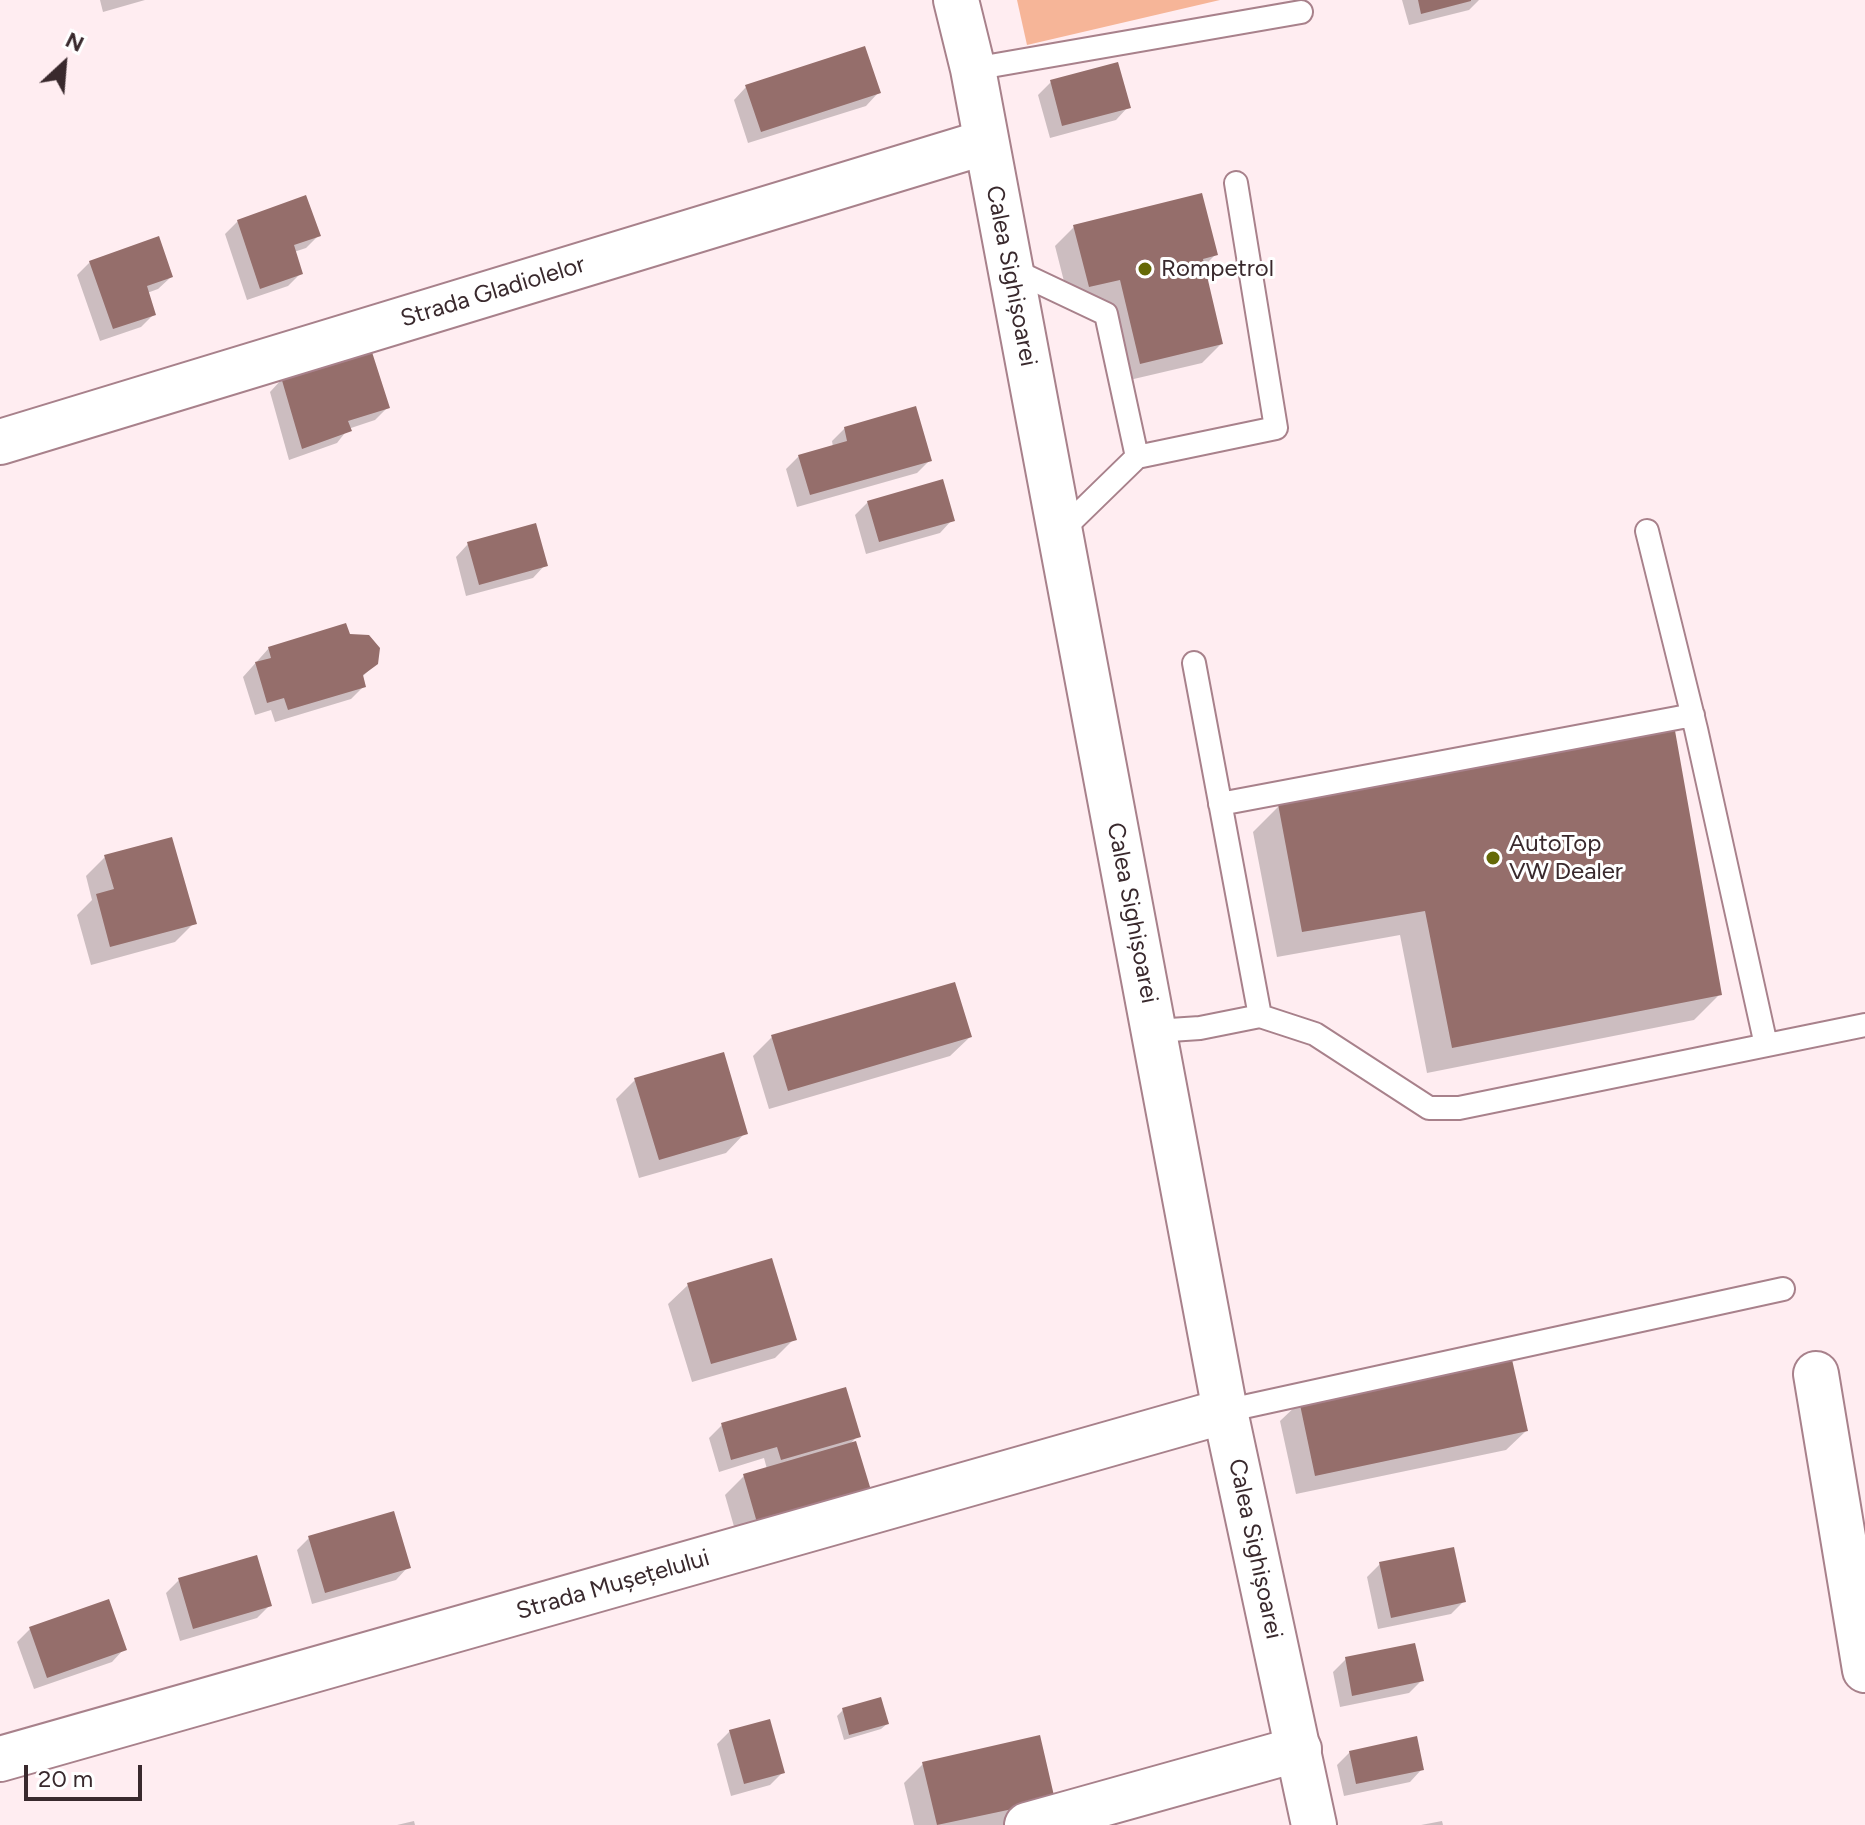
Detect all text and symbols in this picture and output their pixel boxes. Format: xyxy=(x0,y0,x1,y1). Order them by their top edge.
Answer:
north arrow xyxy=(24,24,104,104)
text: N xyxy=(61,26,88,58)
street label: Calea Sighișoarei xyxy=(979,183,1043,369)
street label: Strada Gladiolelor xyxy=(397,250,589,334)
place label: Rompetrol xyxy=(1161,255,1274,283)
marker: Rompetrol xyxy=(1136,260,1154,278)
street label: Calea Sighișoarei xyxy=(1100,820,1164,1006)
place label: AutoTop VW Dealer xyxy=(1509,830,1623,886)
marker: AutoTop VW Dealer xyxy=(1484,849,1502,867)
street label: Calea Sighișoarei xyxy=(1222,1456,1288,1642)
street label: Strada Mușețelului xyxy=(513,1544,713,1626)
scale bar xyxy=(28,1749,146,1799)
text: 20 m xyxy=(38,1764,93,1793)

